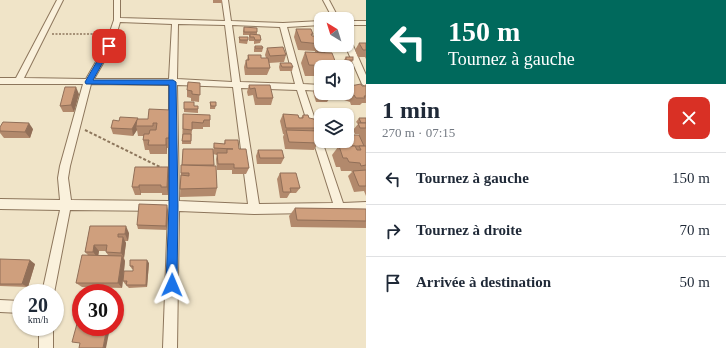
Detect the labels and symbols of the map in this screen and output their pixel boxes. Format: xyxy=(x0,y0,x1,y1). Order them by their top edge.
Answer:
north arrow xyxy=(314,12,354,52)
pin xyxy=(92,29,126,63)
position arrow xyxy=(151,264,193,306)
speed limit sign: 30 xyxy=(72,284,124,336)

